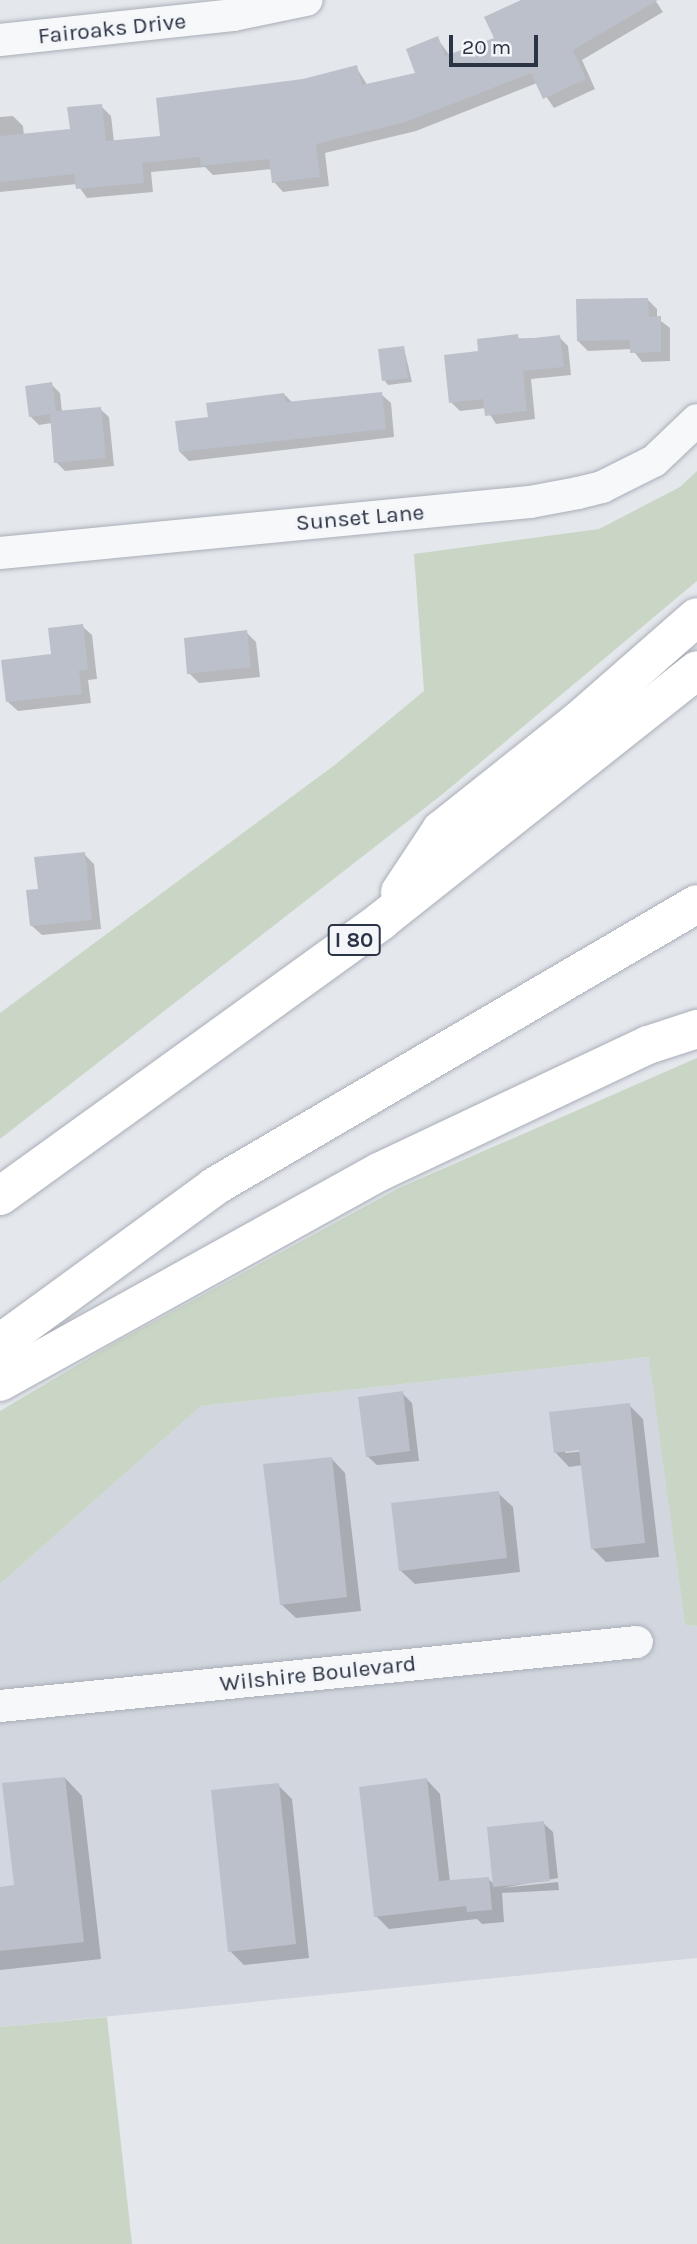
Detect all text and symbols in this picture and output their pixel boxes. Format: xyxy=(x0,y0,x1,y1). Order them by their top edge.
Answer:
street label: Fairoaks Drive xyxy=(37,7,187,51)
scale bar xyxy=(452,21,541,65)
text: 20 m xyxy=(462,35,511,59)
street label: Sunset Lane xyxy=(295,499,425,537)
road number: I 80 xyxy=(326,922,382,958)
street label: Wilshire Boulevard xyxy=(218,1650,418,1698)

